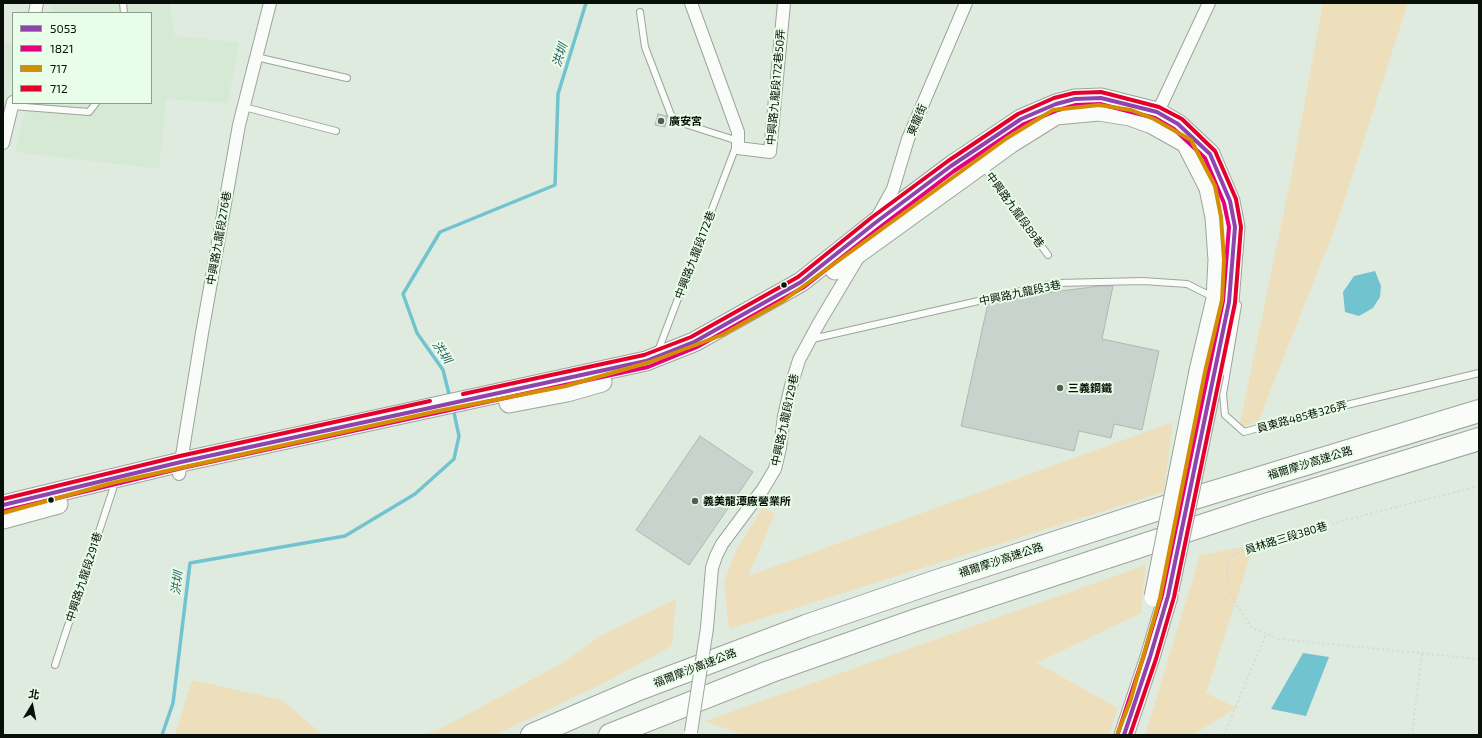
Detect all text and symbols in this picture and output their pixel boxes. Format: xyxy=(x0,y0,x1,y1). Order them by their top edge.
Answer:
legend xyxy=(12,12,152,104)
text: 5053 xyxy=(50,21,77,35)
street label: 中興路九龍段172巷50弄 xyxy=(764,28,788,146)
text: 1821 xyxy=(50,41,74,55)
water label: 洪圳 xyxy=(550,41,570,69)
text: 717 xyxy=(50,61,67,75)
text: 712 xyxy=(50,81,68,95)
street label: 東龍街 xyxy=(904,102,930,138)
place label: 廣安宮 xyxy=(669,114,702,128)
marker: 廣安宮 xyxy=(656,116,666,126)
street label: 中興路九龍段89巷 xyxy=(983,170,1047,250)
street label: 中興路九龍段276巷 xyxy=(204,190,234,286)
street label: 中興路九龍段172巷 xyxy=(672,209,718,301)
street label: 中興路九龍段3巷 xyxy=(978,278,1062,308)
unlabelled marker xyxy=(779,280,789,290)
water label: 洪圳 xyxy=(429,338,455,366)
street label: 中興路九龍段129巷 xyxy=(769,373,801,467)
place label: 三義鋼鐵 xyxy=(1068,381,1112,395)
marker: 三義鋼鐵 xyxy=(1055,383,1065,393)
street label: 員東路485巷326弄 xyxy=(1255,399,1349,435)
street label: 福爾摩沙高速公路 xyxy=(1266,444,1354,482)
place label: 義美龍潭廠營業所 xyxy=(703,494,791,508)
unlabelled marker xyxy=(46,495,56,505)
marker: 義美龍潭廠營業所 xyxy=(690,496,700,506)
street label: 員林路三段380巷 xyxy=(1243,519,1329,557)
street label: 中興路九龍段291巷 xyxy=(63,530,105,624)
street label: 福爾摩沙高速公路 xyxy=(957,540,1045,580)
water label: 洪圳 xyxy=(168,570,186,596)
street label: 福爾摩沙高速公路 xyxy=(652,646,738,690)
north arrow xyxy=(12,686,52,726)
text: 北 xyxy=(28,686,41,701)

